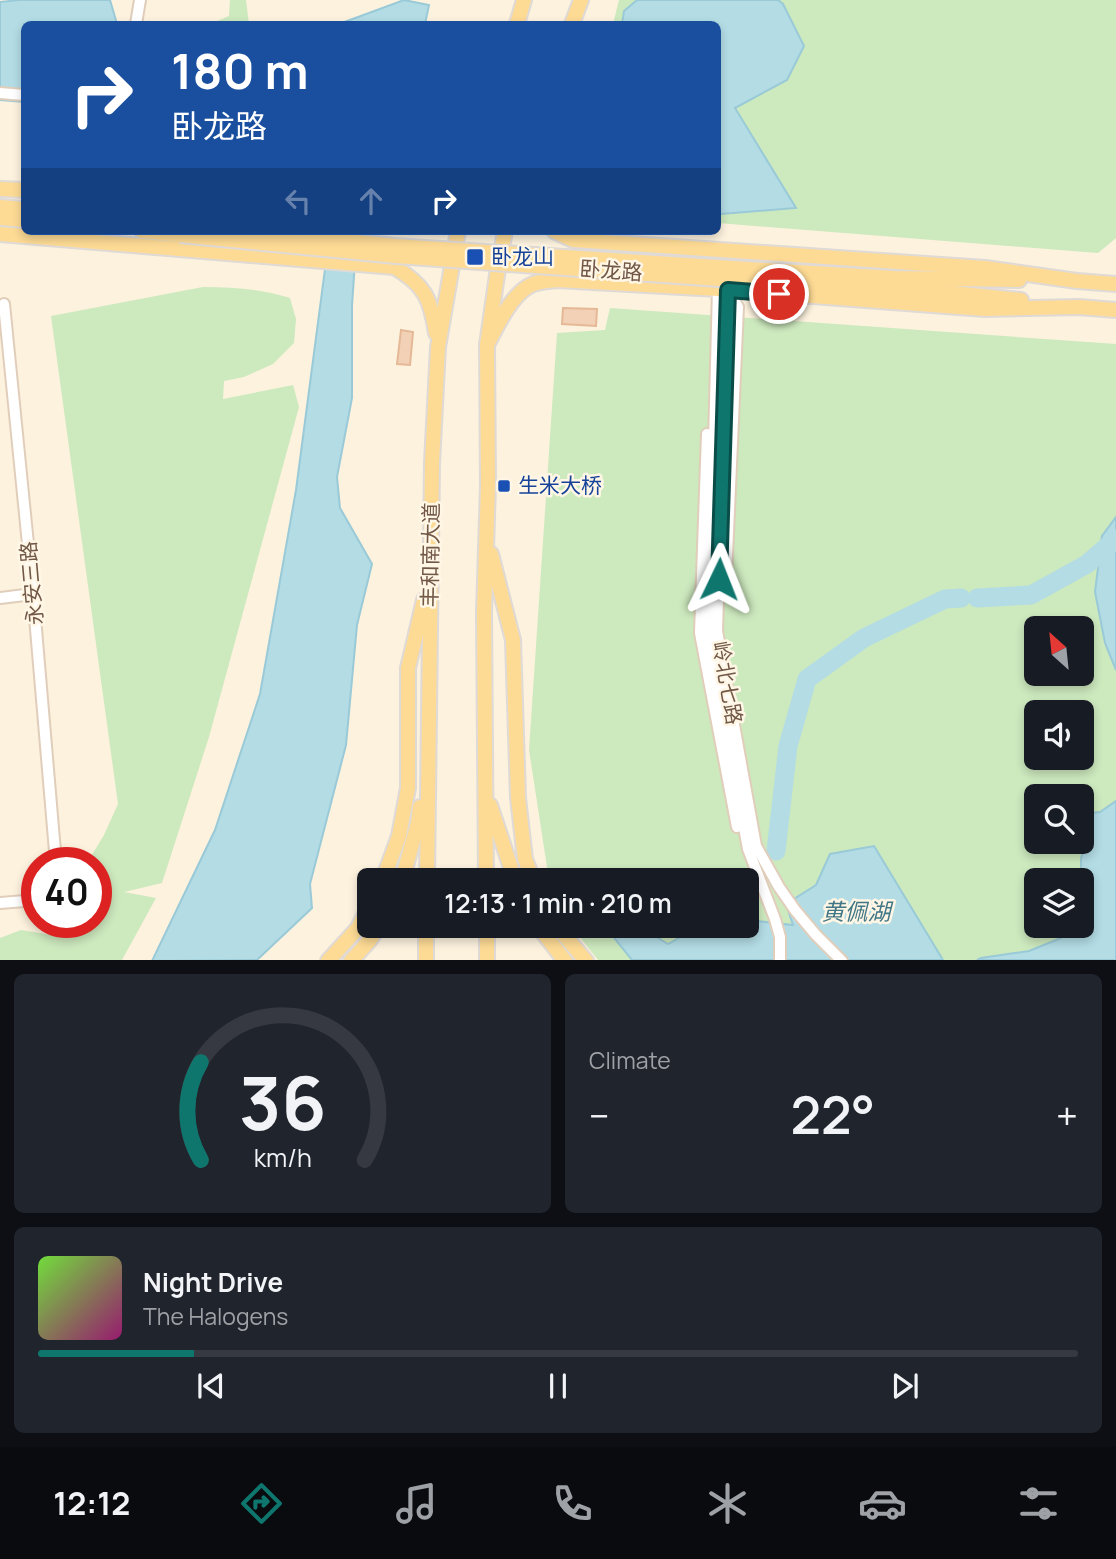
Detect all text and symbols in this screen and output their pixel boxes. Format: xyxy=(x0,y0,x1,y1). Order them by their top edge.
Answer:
text: 180 m xyxy=(171,37,309,104)
icon: right xyxy=(56,49,147,140)
text: 卧龙路 xyxy=(171,104,267,148)
icon: left xyxy=(279,182,317,220)
icon: ahead xyxy=(352,182,390,220)
icon: right xyxy=(425,182,463,220)
place label: 卧龙山 xyxy=(491,242,554,270)
marker: 卧龙山 xyxy=(465,247,485,267)
street label: 卧龙路 xyxy=(579,254,643,286)
pin xyxy=(749,264,809,324)
icon: arrive xyxy=(760,275,798,313)
place label: 生米大桥 xyxy=(518,471,602,499)
marker: 生米大桥 xyxy=(496,478,512,494)
street label: 丰和南大道 xyxy=(415,502,445,608)
street label: 永安三路 xyxy=(13,540,49,626)
position arrow xyxy=(682,542,756,616)
north arrow xyxy=(1024,616,1094,686)
map controls xyxy=(1024,616,1094,938)
street label: 岭北七路 xyxy=(707,639,749,727)
button: sound xyxy=(1024,700,1094,770)
button: search xyxy=(1024,784,1094,854)
speed limit sign: 40 xyxy=(21,847,112,938)
button: layers xyxy=(1024,868,1094,938)
text: 12:13 · 1 min · 210 m xyxy=(444,885,672,921)
water label: 黄佩湖 xyxy=(822,895,894,927)
text: Climate xyxy=(589,1044,671,1076)
text: 36 xyxy=(239,1052,326,1152)
text: 22° xyxy=(791,1079,875,1150)
text: − xyxy=(589,1089,610,1141)
text: + xyxy=(1056,1089,1078,1141)
text: km/h xyxy=(253,1139,312,1174)
text: Night Drive xyxy=(143,1264,283,1300)
text: The Halogens xyxy=(143,1300,288,1332)
icon: previous xyxy=(192,1367,230,1405)
icon: pause xyxy=(539,1367,577,1405)
icon: next xyxy=(886,1367,924,1405)
icon: directions xyxy=(237,1479,286,1528)
icon: music xyxy=(392,1479,441,1528)
icon: phone xyxy=(548,1479,597,1528)
icon: climate xyxy=(703,1479,752,1528)
icon: car xyxy=(858,1479,907,1528)
icon: filters xyxy=(1014,1479,1063,1528)
text: 12:12 xyxy=(53,1481,130,1525)

